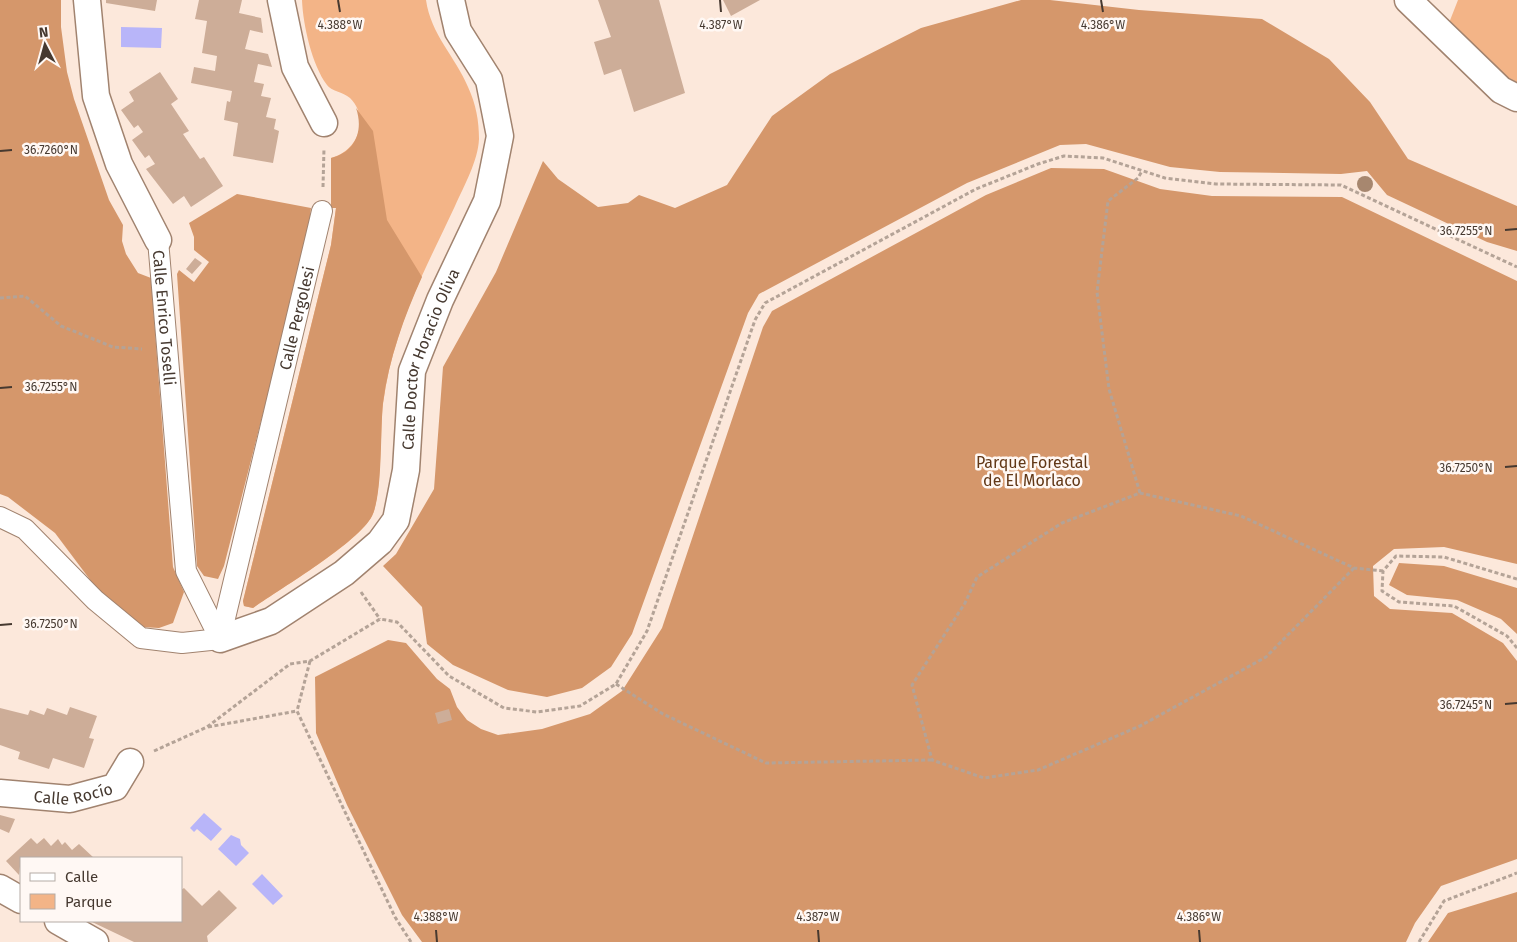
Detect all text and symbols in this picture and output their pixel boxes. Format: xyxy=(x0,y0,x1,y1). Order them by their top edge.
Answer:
text: 4.388°W xyxy=(318,18,362,32)
text: 4.387°W xyxy=(699,18,743,32)
text: 4.386°W xyxy=(1081,18,1125,32)
north arrow xyxy=(20,20,70,70)
text: N xyxy=(38,24,49,42)
text: 36.7260°N xyxy=(24,143,78,157)
text: 36.7255°N xyxy=(1440,224,1492,238)
street label: Calle Enrico Toselli xyxy=(149,249,180,386)
street label: Calle Pergolesi xyxy=(275,264,318,372)
street label: Calle Doctor Horacio Oliva xyxy=(398,265,463,450)
text: 36.7255°N xyxy=(25,380,77,394)
park label: Parque Forestal de El Morlaco xyxy=(976,453,1088,490)
text: 36.7250°N xyxy=(1439,461,1493,475)
text: 36.7250°N xyxy=(24,617,78,631)
text: 36.7245°N xyxy=(1440,698,1492,712)
street label: Calle Rocío xyxy=(33,779,115,808)
legend xyxy=(20,857,182,922)
text: Calle xyxy=(65,868,98,886)
text: Parque xyxy=(65,893,112,911)
text: 4.388°W xyxy=(414,910,458,924)
text: 4.387°W xyxy=(796,910,840,924)
text: 4.386°W xyxy=(1177,910,1221,924)

